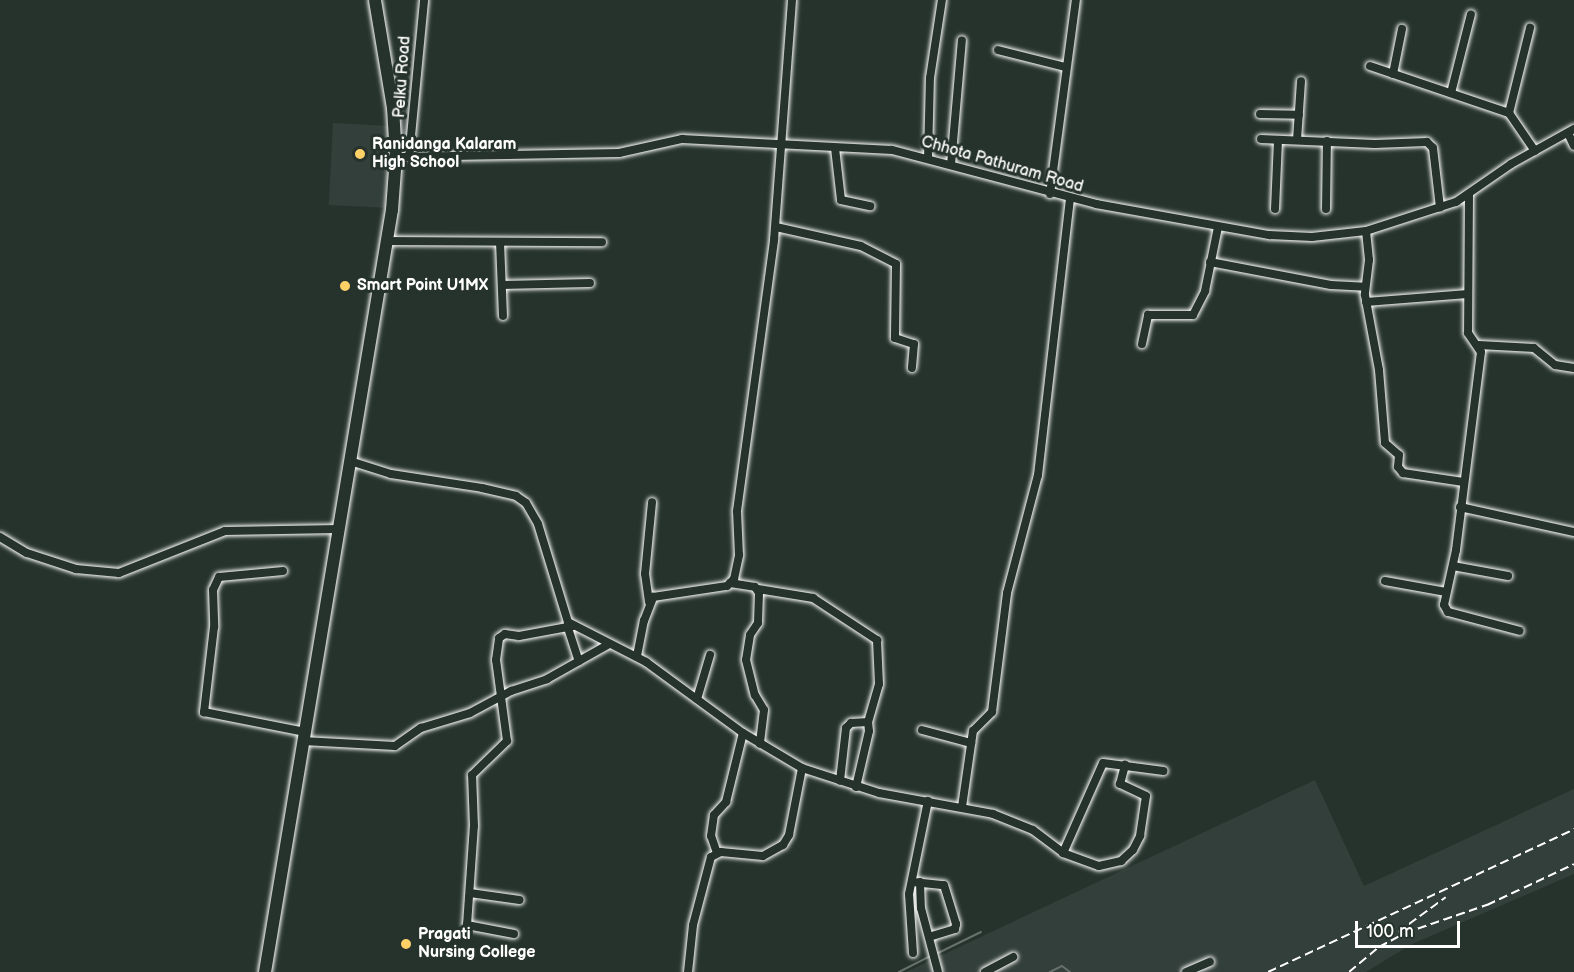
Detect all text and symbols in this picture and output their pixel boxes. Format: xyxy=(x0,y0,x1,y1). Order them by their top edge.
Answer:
street label: Pelku Road xyxy=(391,35,415,119)
street label: Chhota Pathuram Road xyxy=(919,133,1085,197)
place label: Ranidanga Kalaram High School xyxy=(372,135,516,173)
marker: Ranidanga Kalaram High School xyxy=(353,147,367,161)
place label: Smart Point U1MX xyxy=(357,276,488,296)
marker: Smart Point U1MX xyxy=(338,279,352,293)
scale bar xyxy=(1358,909,1463,947)
text: 100 m xyxy=(1366,921,1414,942)
place label: Pragati Nursing College xyxy=(418,925,535,963)
marker: Pragati Nursing College xyxy=(399,937,413,951)

